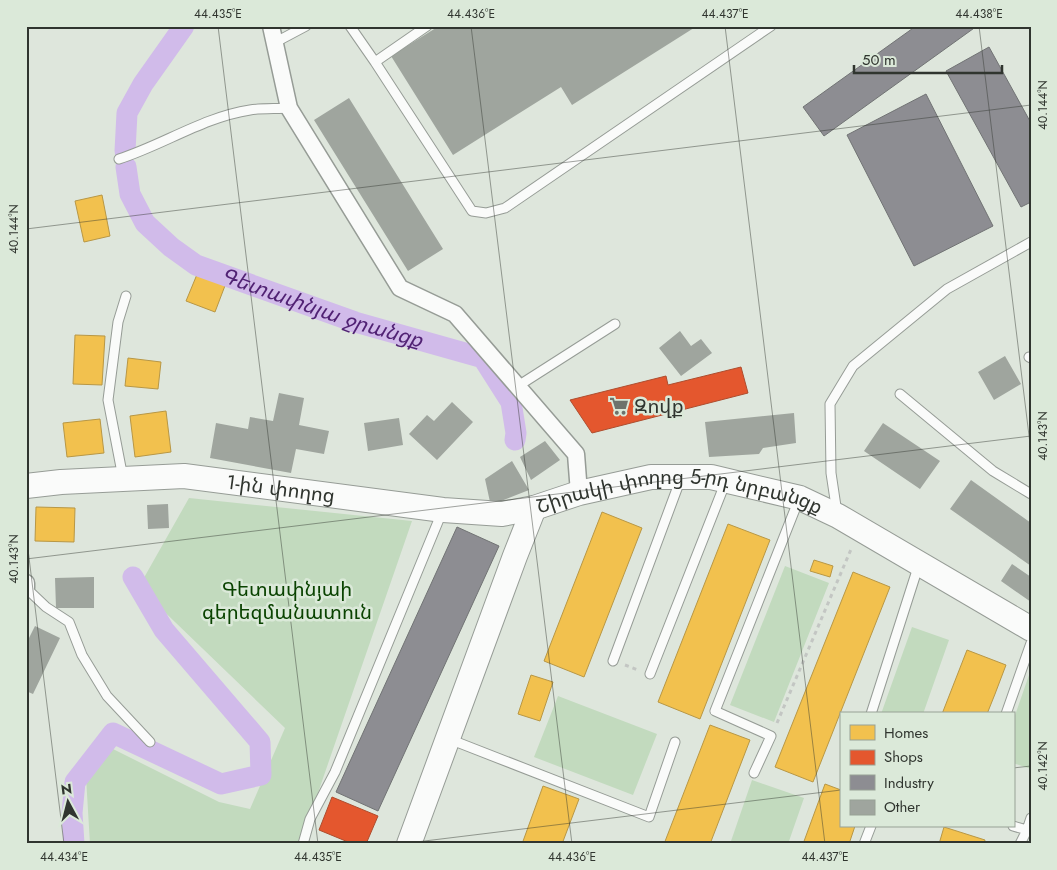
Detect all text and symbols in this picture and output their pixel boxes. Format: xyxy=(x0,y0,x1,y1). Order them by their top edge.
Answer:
text: 44.435°E xyxy=(194,5,242,23)
text: 44.436°E xyxy=(447,5,495,23)
text: 44.437°E xyxy=(701,5,749,23)
text: 44.438°E xyxy=(955,5,1003,23)
scale bar xyxy=(854,42,1002,74)
text: 50 m xyxy=(862,49,896,71)
text: 40.144°N xyxy=(1034,80,1052,130)
text: 40.144°N xyxy=(5,204,23,254)
water label: Գետափնյա ջրանցք xyxy=(217,260,427,356)
place label: Զովք xyxy=(634,392,684,421)
supermarket icon: Զովք xyxy=(608,395,630,417)
text: 40.143°N xyxy=(1034,411,1052,461)
text: Շիրակի փողոց 5-րդ նրբանցք xyxy=(532,462,828,521)
street label: 1-ին փողոց xyxy=(225,467,337,510)
street label: Շիրակի փողոց 5-րդ նրբանցք xyxy=(534,501,828,525)
text: 40.143°N xyxy=(5,534,23,584)
park label: Գետափնյաի գերեզմանատուն xyxy=(202,575,372,627)
legend xyxy=(840,712,1014,828)
text: Homes xyxy=(884,722,928,744)
text: 40.142°N xyxy=(1034,741,1052,791)
text: Shops xyxy=(884,746,923,768)
text: Industry xyxy=(884,772,934,794)
north arrow xyxy=(42,778,92,828)
text: N xyxy=(60,778,73,800)
text: Other xyxy=(884,796,921,818)
text: 44.434°E xyxy=(40,848,88,866)
text: 44.435°E xyxy=(294,848,342,866)
text: 44.436°E xyxy=(548,848,596,866)
text: 44.437°E xyxy=(801,848,849,866)

